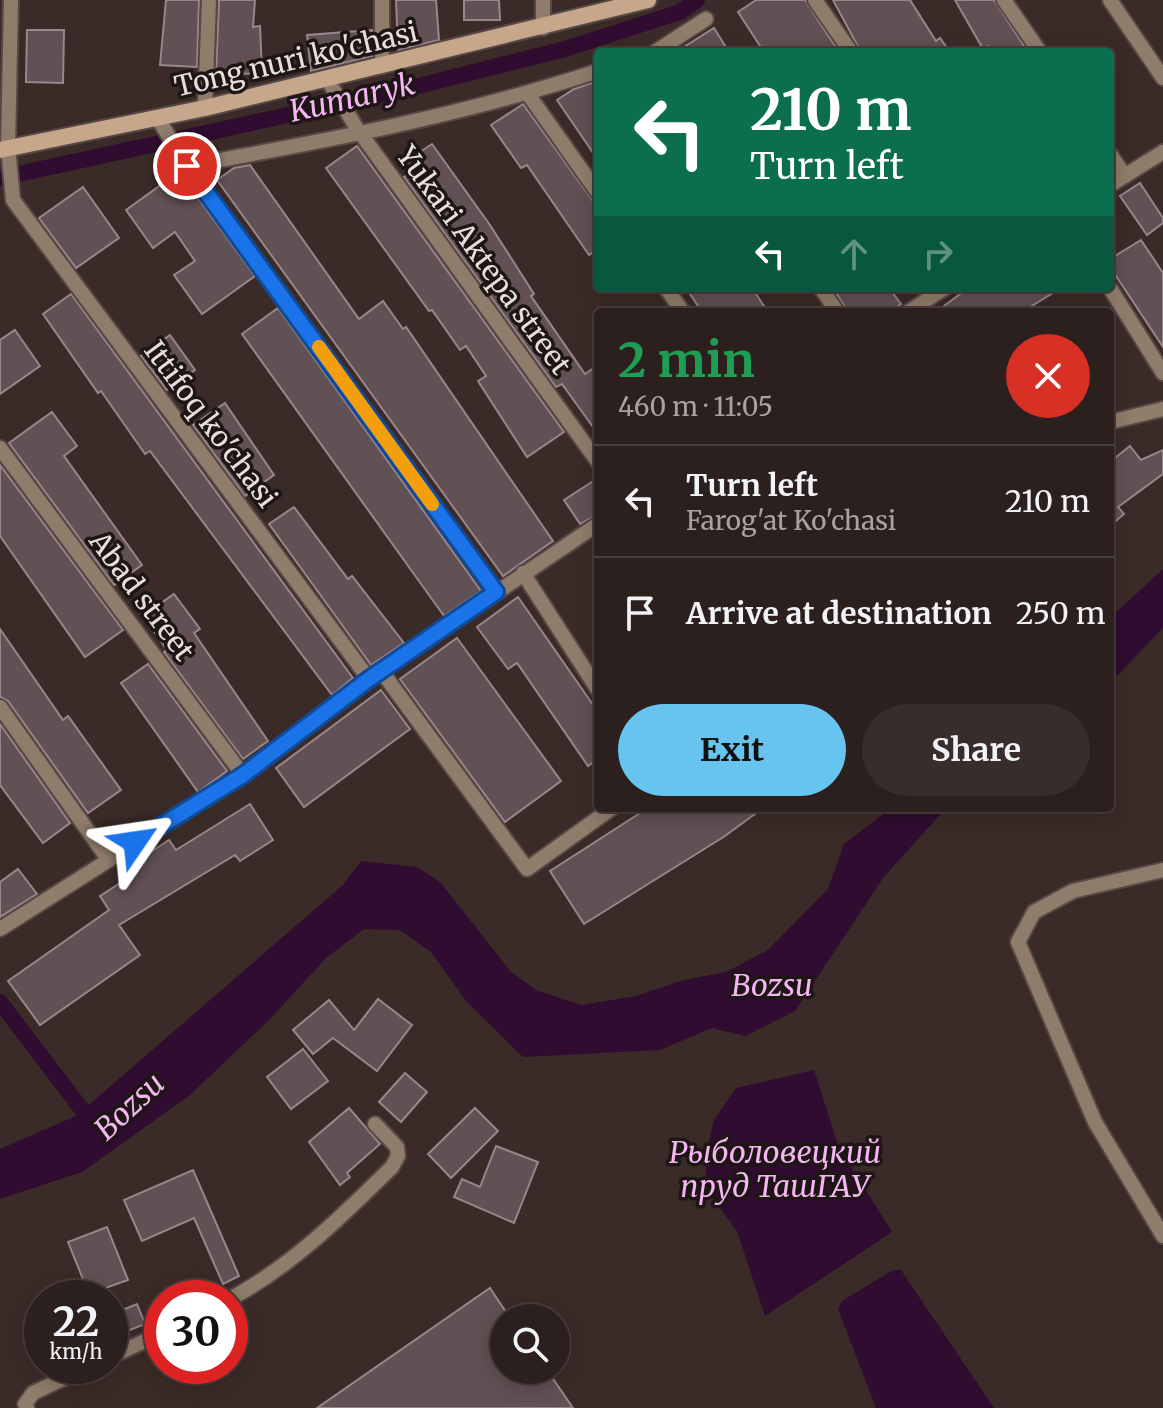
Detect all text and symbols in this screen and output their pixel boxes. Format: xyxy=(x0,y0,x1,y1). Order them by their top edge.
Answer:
street label: Tong nuri ko'chasi xyxy=(171,13,421,105)
water label: Kumaryk xyxy=(285,64,419,130)
text: 210 m xyxy=(750,75,912,145)
icon: left xyxy=(618,80,722,184)
pin xyxy=(153,132,221,200)
street label: Yukari Aktepa street xyxy=(388,138,579,382)
icon: arrive xyxy=(165,144,209,188)
text: Turn left xyxy=(750,144,904,189)
icon: left xyxy=(748,232,792,276)
icon: ahead xyxy=(832,232,876,276)
icon: right xyxy=(916,232,960,276)
text: 2 min xyxy=(618,330,755,390)
street label: Ittifoq ko'chasi xyxy=(137,334,285,514)
button: close xyxy=(1006,334,1090,418)
text: 460 m · 11:05 xyxy=(618,390,773,423)
text: Turn left xyxy=(686,466,818,504)
icon: left xyxy=(618,479,662,523)
text: 210 m xyxy=(1005,482,1090,520)
text: Farog'at Ko'chasi xyxy=(686,504,896,537)
street label: Abad street xyxy=(81,523,202,668)
icon: arrive xyxy=(618,591,662,635)
text: Arrive at destination xyxy=(686,594,992,632)
text: 250 m xyxy=(1016,594,1106,632)
button: Exit xyxy=(618,704,846,796)
button: Share xyxy=(862,704,1090,796)
position arrow xyxy=(93,800,177,884)
water label: Bozsu xyxy=(731,966,813,1004)
water label: Bozsu xyxy=(86,1064,172,1148)
water label: Рыболовецкий пруд ТашГАУ xyxy=(669,1133,881,1205)
speed limit sign: 30 xyxy=(144,1280,248,1384)
text: 22 xyxy=(53,1297,99,1347)
map controls xyxy=(490,1304,570,1384)
button: search xyxy=(490,1304,570,1384)
text: km/h xyxy=(50,1339,102,1364)

